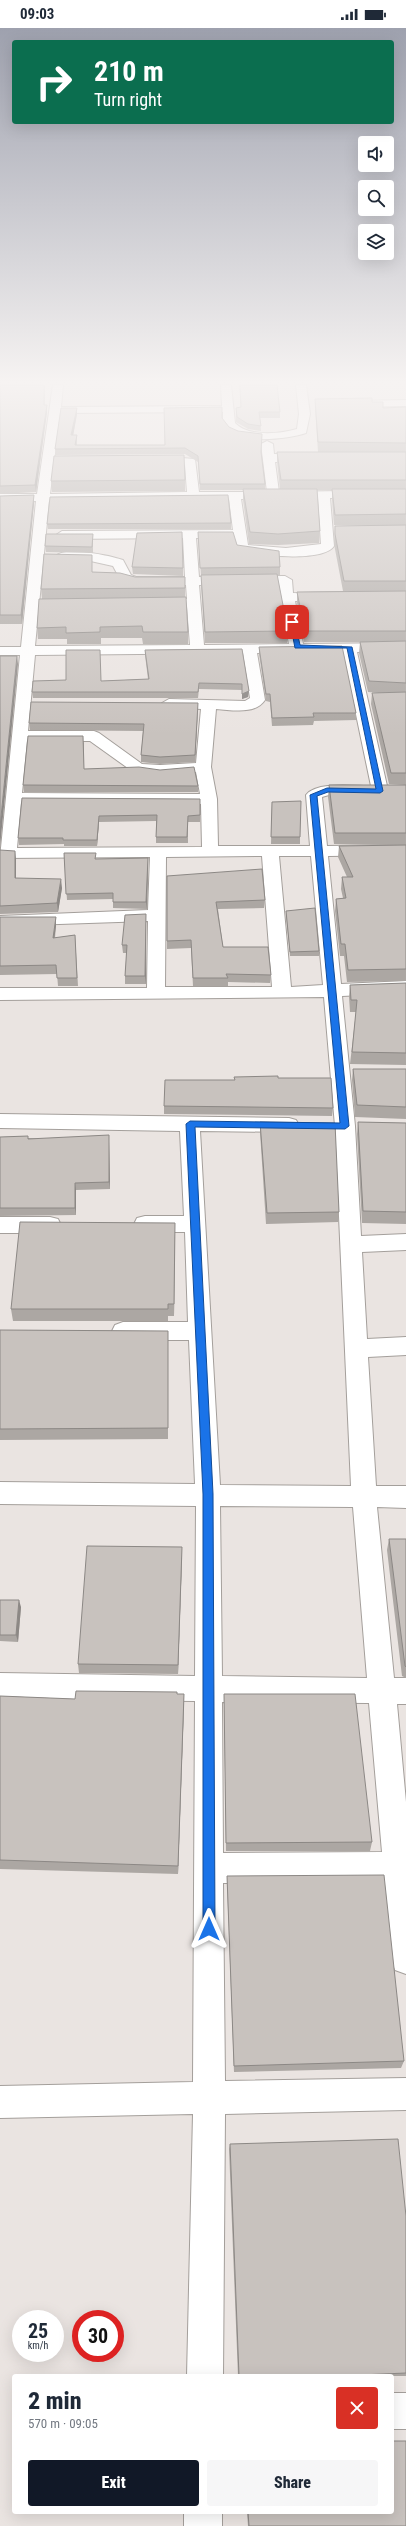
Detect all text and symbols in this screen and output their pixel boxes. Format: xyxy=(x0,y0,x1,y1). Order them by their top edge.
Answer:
text: 09:03 xyxy=(20,5,54,23)
text: 210 m xyxy=(94,55,164,88)
icon: right xyxy=(28,56,80,108)
text: Turn right xyxy=(94,89,162,110)
map controls xyxy=(358,136,394,260)
button: sound xyxy=(358,136,394,172)
button: search xyxy=(358,180,394,216)
button: layers xyxy=(358,224,394,260)
pin xyxy=(275,605,309,639)
icon: arrive xyxy=(281,611,303,633)
position arrow xyxy=(188,1908,230,1950)
speed limit sign: 30 xyxy=(72,2310,124,2362)
text: 25 xyxy=(28,2319,48,2343)
text: km/h xyxy=(28,2340,48,2351)
text: 2 min xyxy=(28,2387,82,2415)
button: close xyxy=(336,2387,378,2429)
text: 570 m · 09:05 xyxy=(28,2416,98,2431)
button: Exit xyxy=(28,2460,199,2506)
button: Share xyxy=(207,2460,378,2506)

